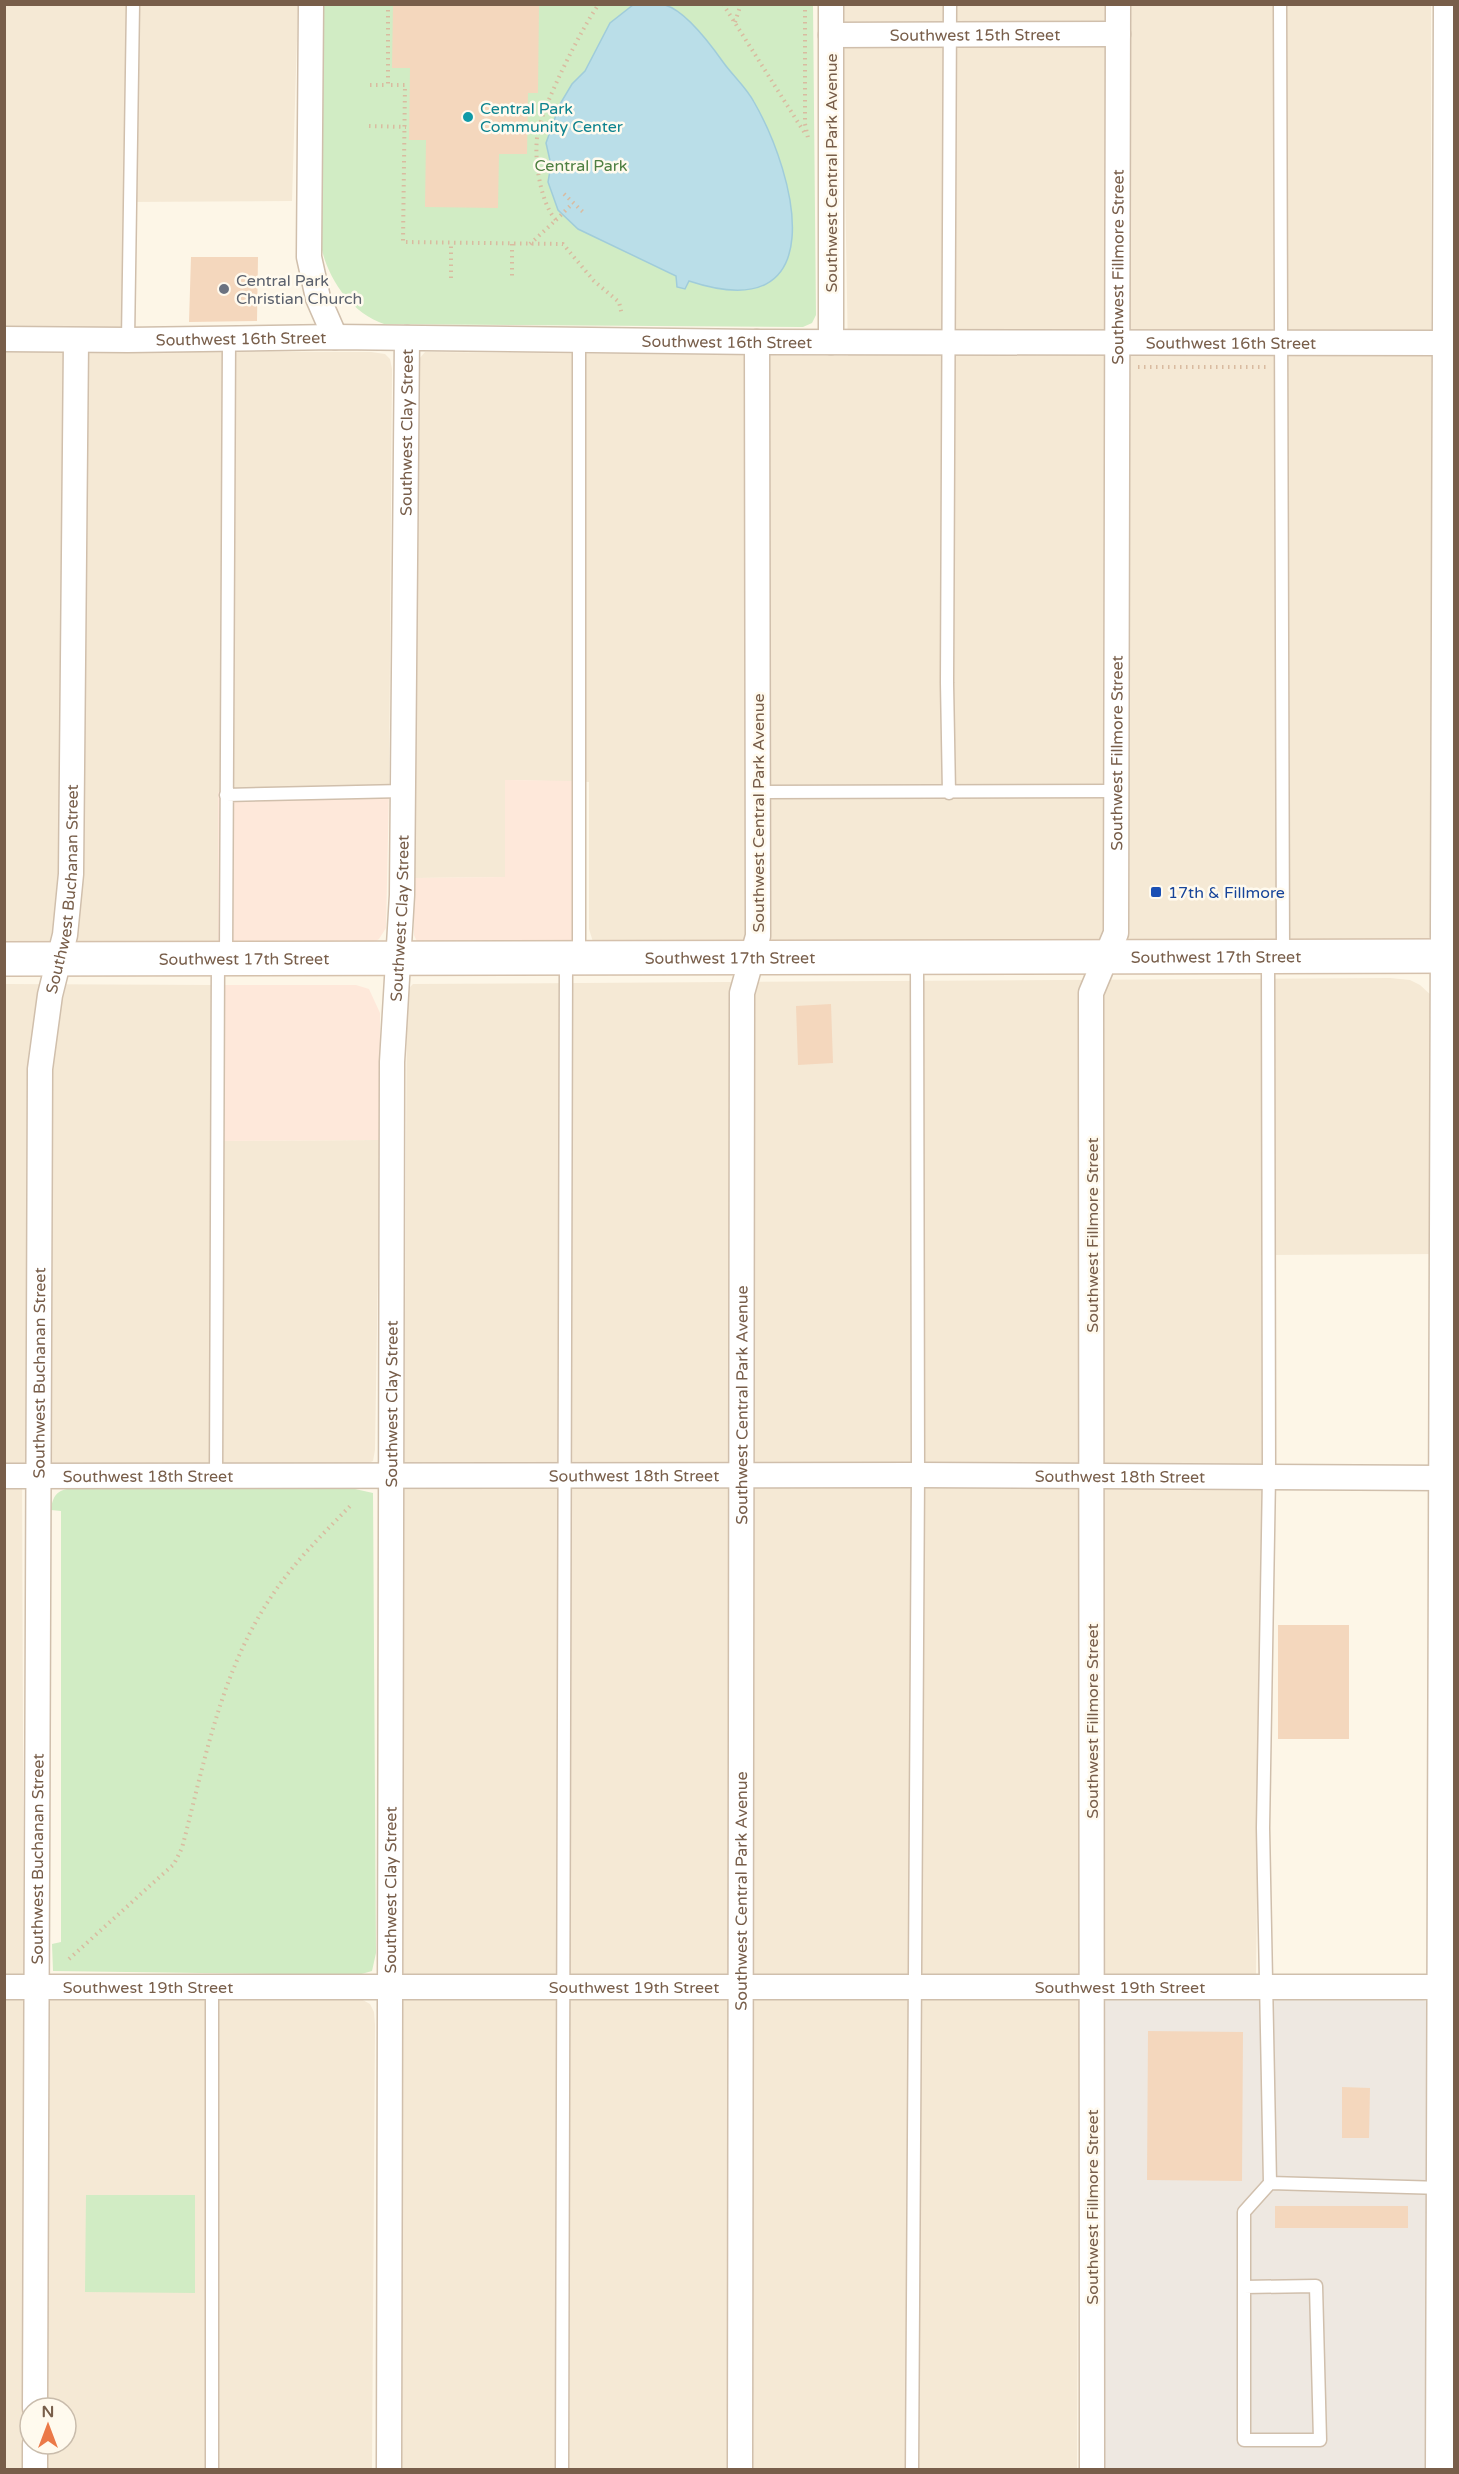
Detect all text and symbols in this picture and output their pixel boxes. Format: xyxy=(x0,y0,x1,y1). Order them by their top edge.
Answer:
street label: Southwest 15th Street xyxy=(890,25,1060,46)
street label: Southwest Central Park Avenue xyxy=(822,54,842,293)
place label: Central Park Community Center xyxy=(480,99,624,137)
marker: Central Park Community Center xyxy=(461,110,475,124)
park label: Central Park xyxy=(534,156,628,176)
street label: Southwest Fillmore Street xyxy=(1108,169,1129,365)
place label: Central Park Christian Church xyxy=(236,271,362,309)
marker: Central Park Christian Church xyxy=(217,282,231,296)
street label: Southwest 16th Street xyxy=(156,328,326,351)
street label: Southwest 16th Street xyxy=(642,332,812,353)
street label: Southwest 16th Street xyxy=(1146,334,1316,354)
street label: Southwest Clay Street xyxy=(396,349,418,516)
street label: Southwest Fillmore Street xyxy=(1107,655,1128,851)
street label: Southwest Central Park Avenue xyxy=(749,694,769,933)
street label: Southwest Buchanan Street xyxy=(42,784,83,996)
street label: Southwest Clay Street xyxy=(387,835,414,1002)
place label: 17th & Fillmore xyxy=(1168,883,1285,903)
marker: 17th & Fillmore xyxy=(1149,885,1163,899)
street label: Southwest 17th Street xyxy=(1131,947,1301,968)
street label: Southwest 17th Street xyxy=(645,948,815,969)
street label: Southwest 17th Street xyxy=(159,949,329,970)
street label: Southwest Fillmore Street xyxy=(1083,1137,1103,1333)
street label: Southwest Buchanan Street xyxy=(29,1267,50,1479)
street label: Southwest Central Park Avenue xyxy=(732,1285,753,1525)
street label: Southwest Clay Street xyxy=(382,1320,402,1488)
street label: Southwest 18th Street xyxy=(549,1466,719,1486)
street label: Southwest 18th Street xyxy=(63,1467,233,1487)
street label: Southwest 18th Street xyxy=(1035,1467,1205,1488)
street label: Southwest Fillmore Street xyxy=(1083,1623,1103,1819)
street label: Southwest Buchanan Street xyxy=(28,1753,48,1965)
street label: Southwest Central Park Avenue xyxy=(732,1771,752,2011)
street label: Southwest Clay Street xyxy=(381,1806,401,1974)
street label: Southwest 19th Street xyxy=(63,1978,233,1998)
street label: Southwest 19th Street xyxy=(549,1978,719,1998)
street label: Southwest 19th Street xyxy=(1035,1978,1205,1998)
street label: Southwest Fillmore Street xyxy=(1083,2109,1103,2305)
north arrow xyxy=(18,2396,78,2456)
text: N xyxy=(42,2402,54,2422)

